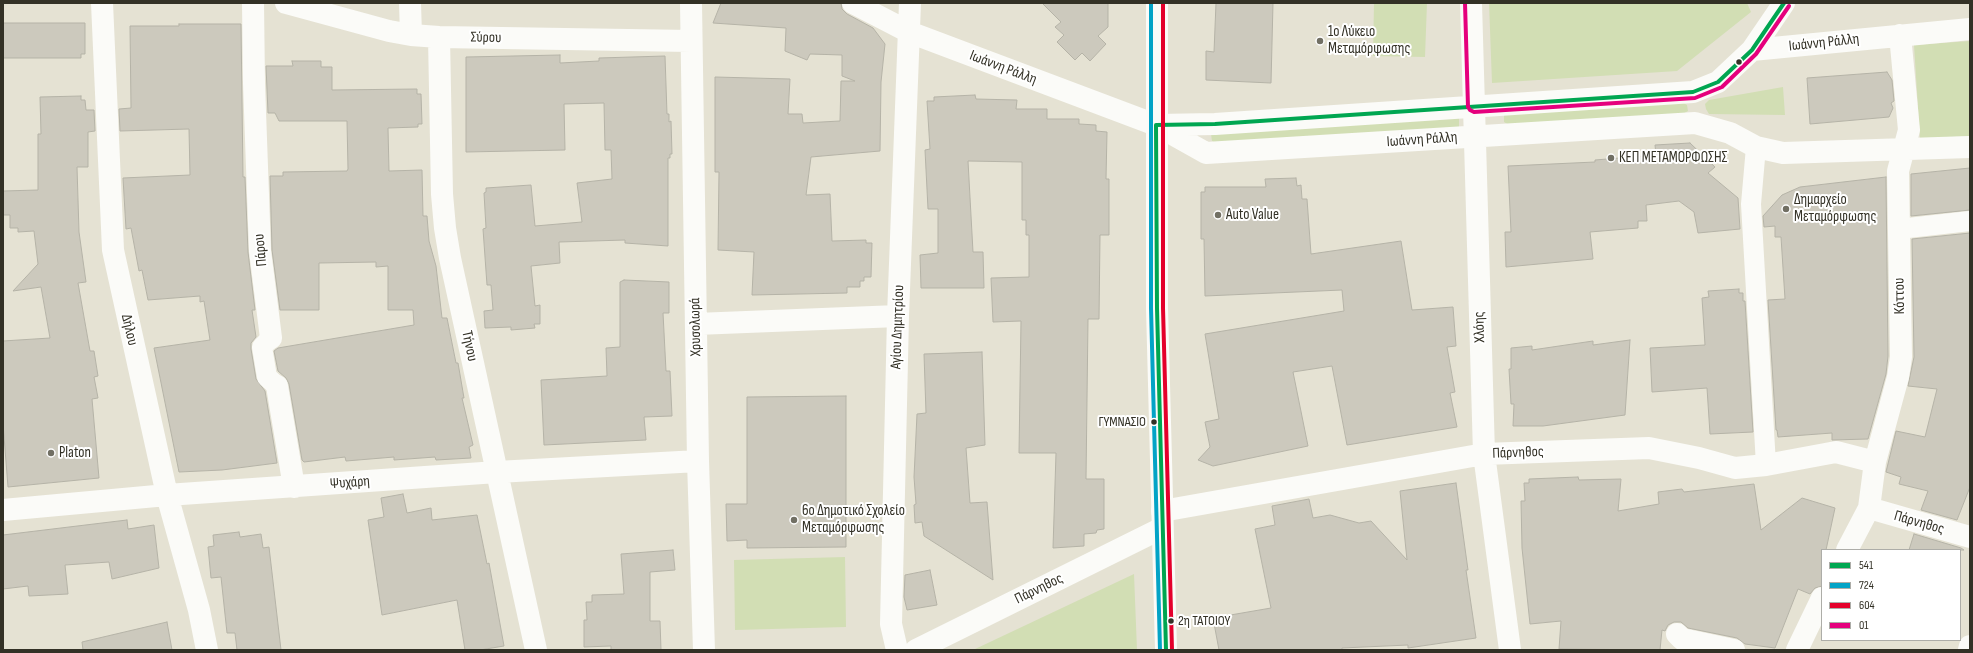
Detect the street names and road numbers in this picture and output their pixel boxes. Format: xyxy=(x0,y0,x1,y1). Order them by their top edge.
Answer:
street label: Σύρου xyxy=(470,29,502,47)
street label: Ιωάννη Ράλλη xyxy=(1788,30,1860,56)
street label: Ιωάννη Ράλλη xyxy=(967,47,1039,89)
street label: Ιωάννη Ράλλη xyxy=(1386,129,1458,151)
street label: Πάρου xyxy=(251,233,271,267)
street label: Κόττου xyxy=(1891,278,1909,314)
street label: Αγίου Δημητρίου xyxy=(888,284,908,370)
street label: Χρυσολωρά xyxy=(686,298,706,356)
street label: Χλόης xyxy=(1470,311,1490,343)
street label: Δήλου xyxy=(117,313,141,347)
street label: Τήνου xyxy=(457,329,481,363)
street label: Πάρνηθος xyxy=(1492,443,1544,463)
street label: Ψυχάρη xyxy=(329,473,371,493)
street label: Πάρνηθος xyxy=(1892,507,1946,539)
street label: Πάρνηθος xyxy=(1012,570,1066,608)

